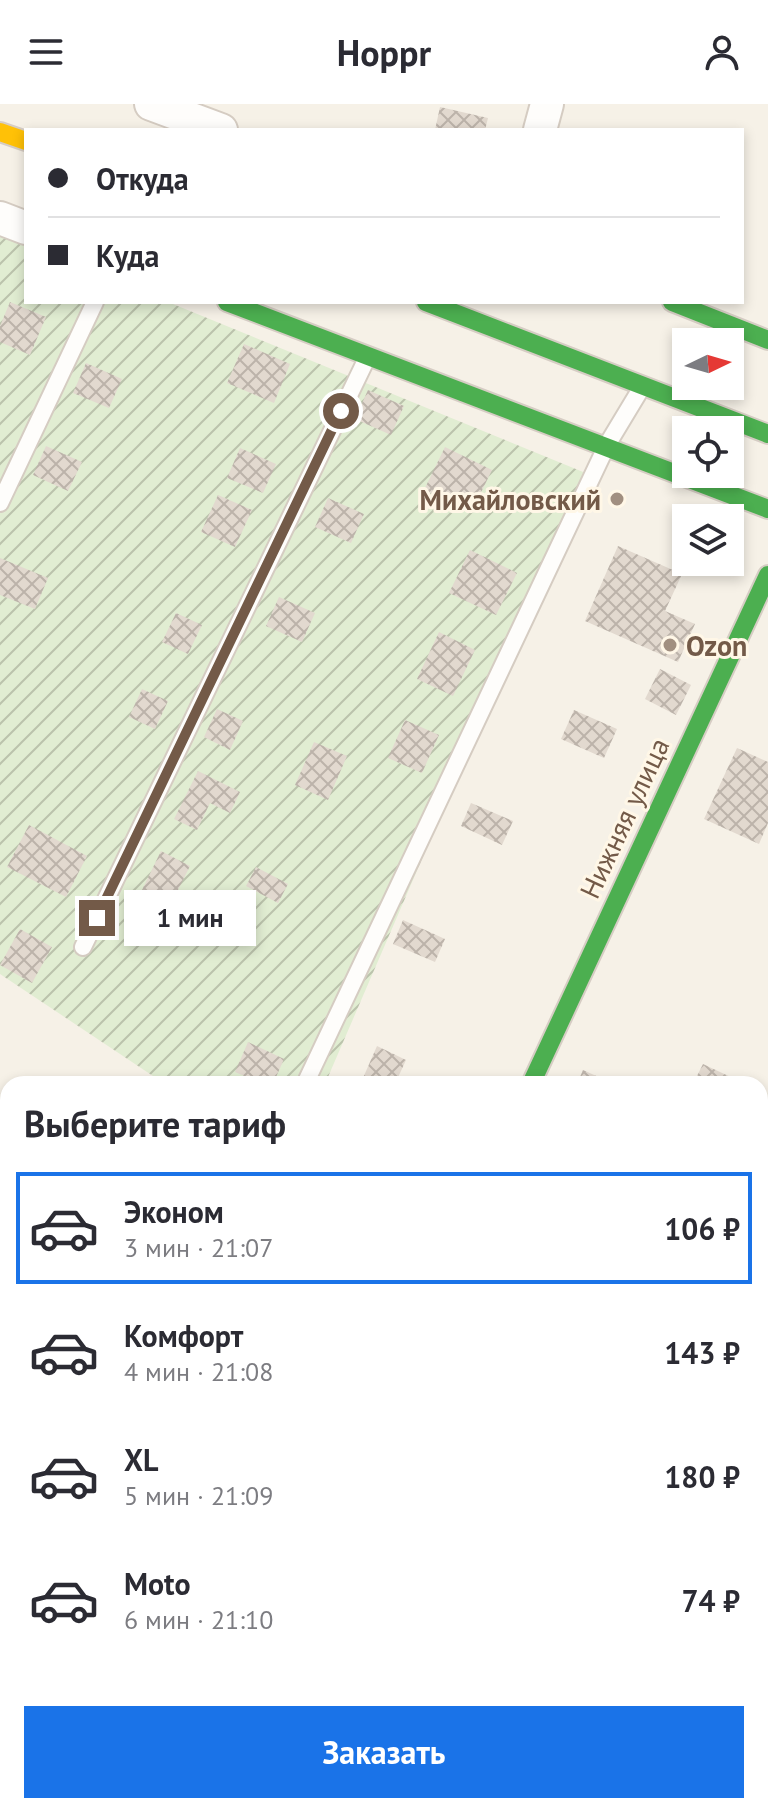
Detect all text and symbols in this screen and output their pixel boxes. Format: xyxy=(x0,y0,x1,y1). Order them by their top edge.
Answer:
text: Hoppr xyxy=(337,29,431,76)
icon: menu xyxy=(24,30,68,74)
icon: person xyxy=(700,30,744,74)
text: Откуда xyxy=(96,159,189,198)
text: Куда xyxy=(96,236,159,275)
north arrow xyxy=(672,328,744,400)
map controls xyxy=(672,328,744,576)
route start xyxy=(323,393,359,429)
button: locate xyxy=(672,416,744,488)
place label: Михайловский xyxy=(420,481,601,518)
marker: Михайловский xyxy=(608,490,626,508)
button: layers xyxy=(672,504,744,576)
place label: Ozon xyxy=(686,627,747,664)
marker: Ozon xyxy=(661,636,679,654)
street label: Нижняя улица xyxy=(571,732,677,904)
callout: 1 мин xyxy=(125,890,257,946)
route end xyxy=(79,900,115,936)
text: 1 мин xyxy=(157,901,223,934)
text: Выберите тариф xyxy=(24,1100,286,1147)
icon: car xyxy=(28,1192,100,1264)
text: Эконом xyxy=(124,1192,224,1231)
text: 106 ₽ xyxy=(664,1209,740,1248)
text: 3 мин · 21:07 xyxy=(124,1231,273,1264)
icon: car xyxy=(28,1316,100,1388)
text: Комфорт xyxy=(124,1316,243,1355)
text: 143 ₽ xyxy=(664,1333,740,1372)
text: 4 мин · 21:08 xyxy=(124,1355,273,1388)
icon: car xyxy=(28,1440,100,1512)
text: XL xyxy=(124,1440,158,1479)
text: 180 ₽ xyxy=(664,1457,740,1496)
text: 5 мин · 21:09 xyxy=(124,1479,273,1512)
icon: car xyxy=(28,1564,100,1636)
text: Moto xyxy=(124,1564,191,1603)
text: 74 ₽ xyxy=(681,1581,740,1620)
text: 6 мин · 21:10 xyxy=(124,1603,273,1636)
button: Заказать xyxy=(24,1706,744,1798)

